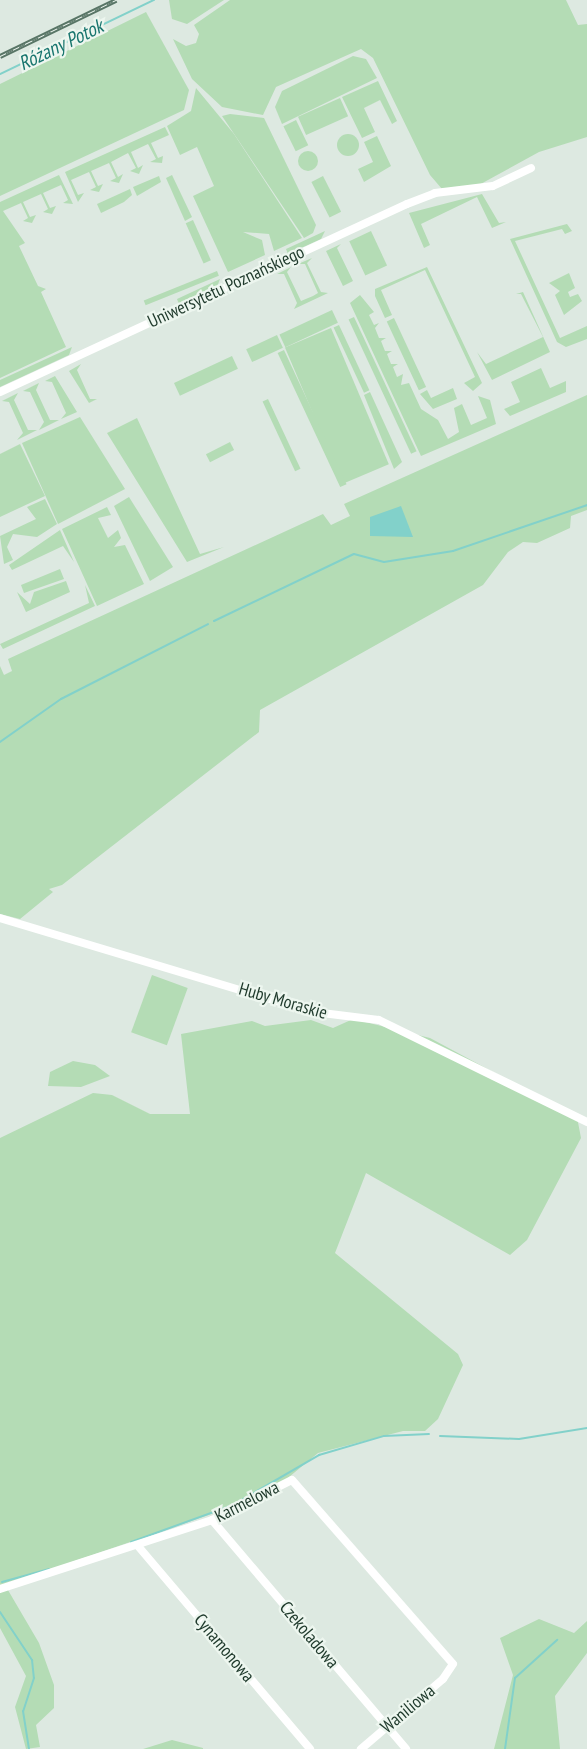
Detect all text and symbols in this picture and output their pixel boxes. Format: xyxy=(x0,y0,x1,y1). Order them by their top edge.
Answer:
water label: Różany Potok xyxy=(14,14,108,76)
street label: Uniwersytetu Poznańskiego xyxy=(144,241,308,333)
street label: Huby Moraskie xyxy=(236,978,330,1024)
street label: Karmelowa xyxy=(211,1477,283,1527)
street label: Czekoladowa xyxy=(275,1597,343,1673)
street label: Cynamonowa xyxy=(189,1610,259,1686)
street label: Waniliowa xyxy=(377,1680,439,1738)

